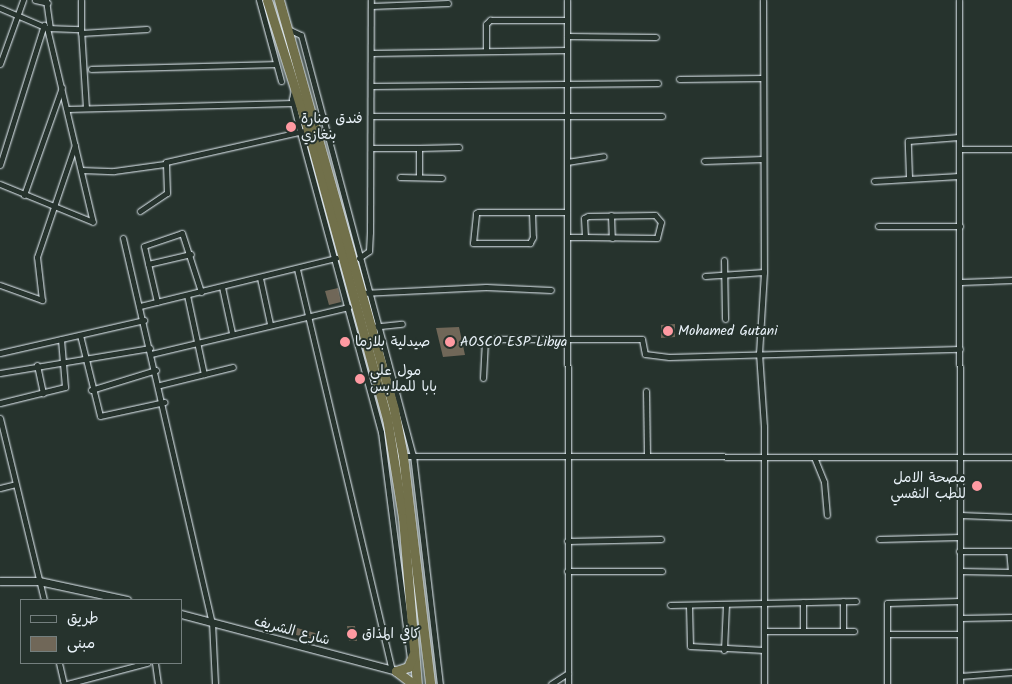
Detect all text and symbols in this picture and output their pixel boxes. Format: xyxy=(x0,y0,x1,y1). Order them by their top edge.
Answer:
place label: فندق منارة بنغازي xyxy=(301,111,363,144)
marker: فندق منارة بنغازي xyxy=(285,121,297,133)
place label: Mohamed Gutani xyxy=(678,323,778,339)
marker: Mohamed Gutani xyxy=(662,325,674,337)
place label: صيدلية بلازما xyxy=(355,334,430,350)
place label: AOSCO ESP Libya xyxy=(460,334,567,350)
marker: صيدلية بلازما xyxy=(339,336,351,348)
marker: AOSCO ESP Libya xyxy=(444,336,456,348)
place label: مول علي بابا للملابس xyxy=(370,363,437,396)
marker: مول علي بابا للملابس xyxy=(354,373,366,385)
place label: مصحة الامل للطب النفسي xyxy=(890,470,966,502)
marker: مصحة الامل للطب النفسي xyxy=(970,479,984,493)
legend xyxy=(20,599,182,664)
text: طريق xyxy=(67,607,99,631)
street label: شارع الشريف xyxy=(252,613,332,649)
place label: كافي المذاق xyxy=(362,626,420,642)
marker: كافي المذاق xyxy=(346,628,358,640)
text: مبنى xyxy=(67,632,95,656)

